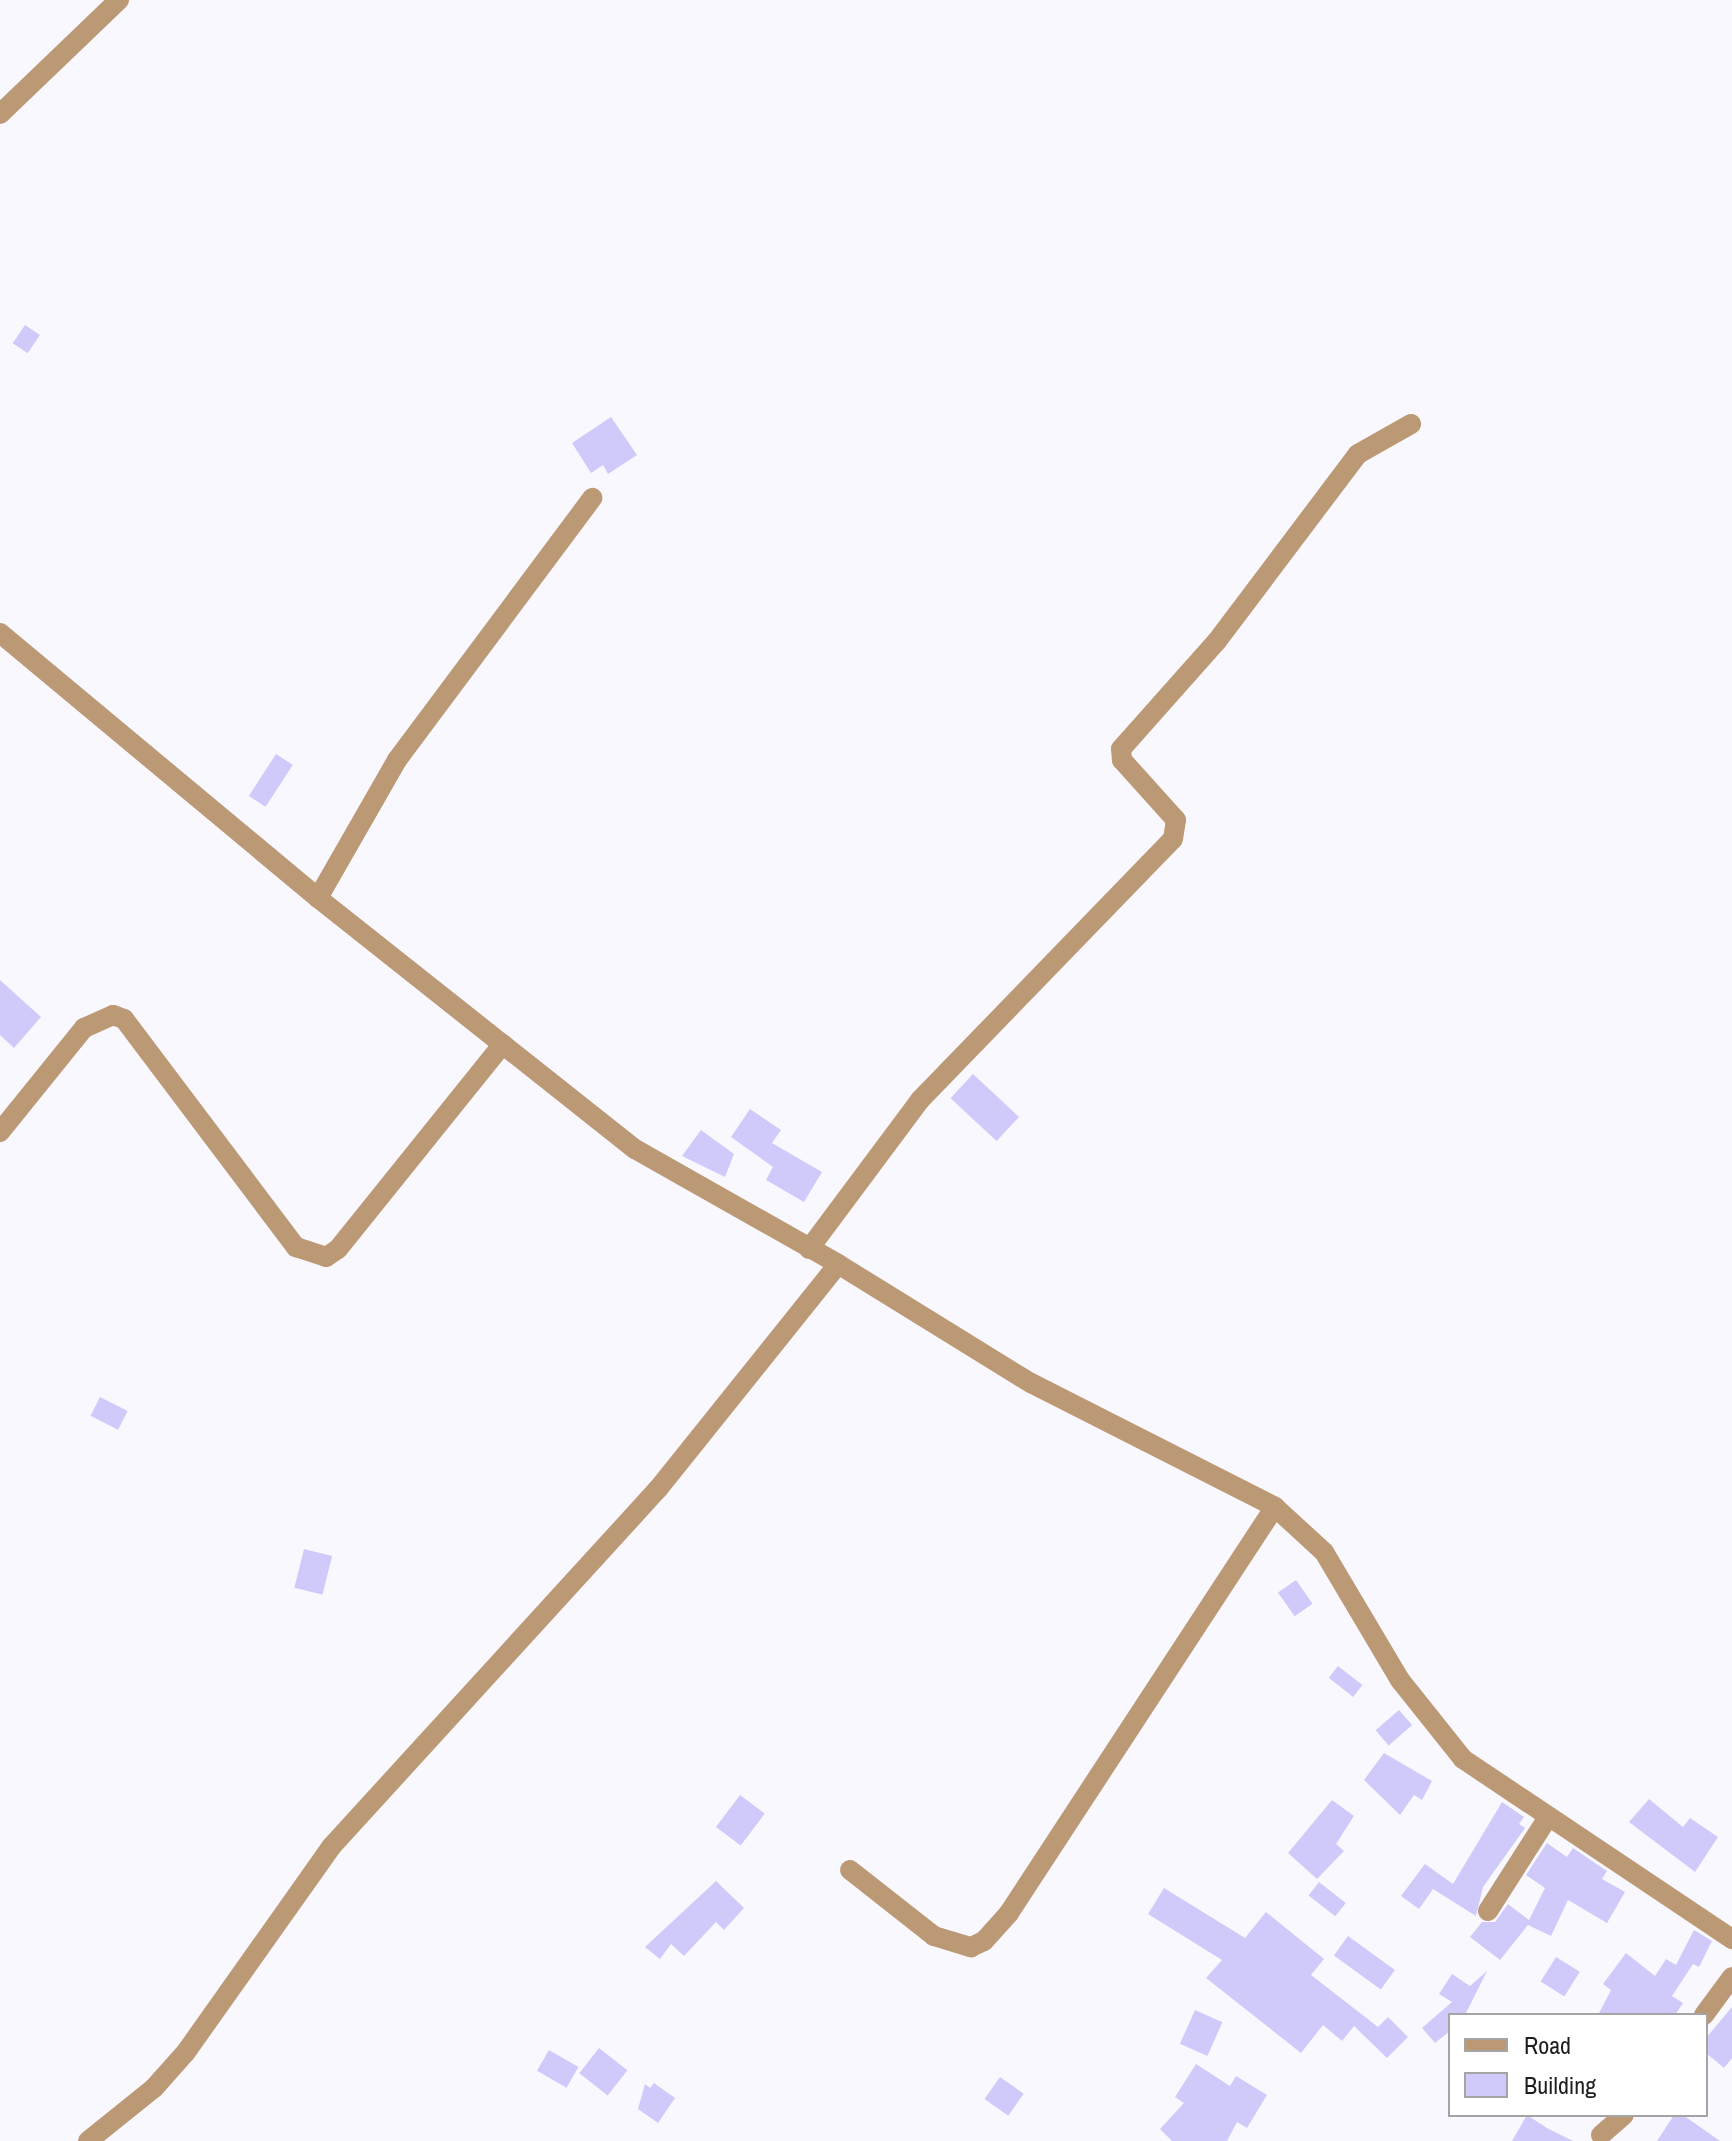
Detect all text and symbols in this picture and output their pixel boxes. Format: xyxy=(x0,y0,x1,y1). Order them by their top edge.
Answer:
legend xyxy=(1448,2013,1708,2117)
text: Road xyxy=(1524,2029,1571,2061)
text: Building xyxy=(1524,2069,1596,2101)

